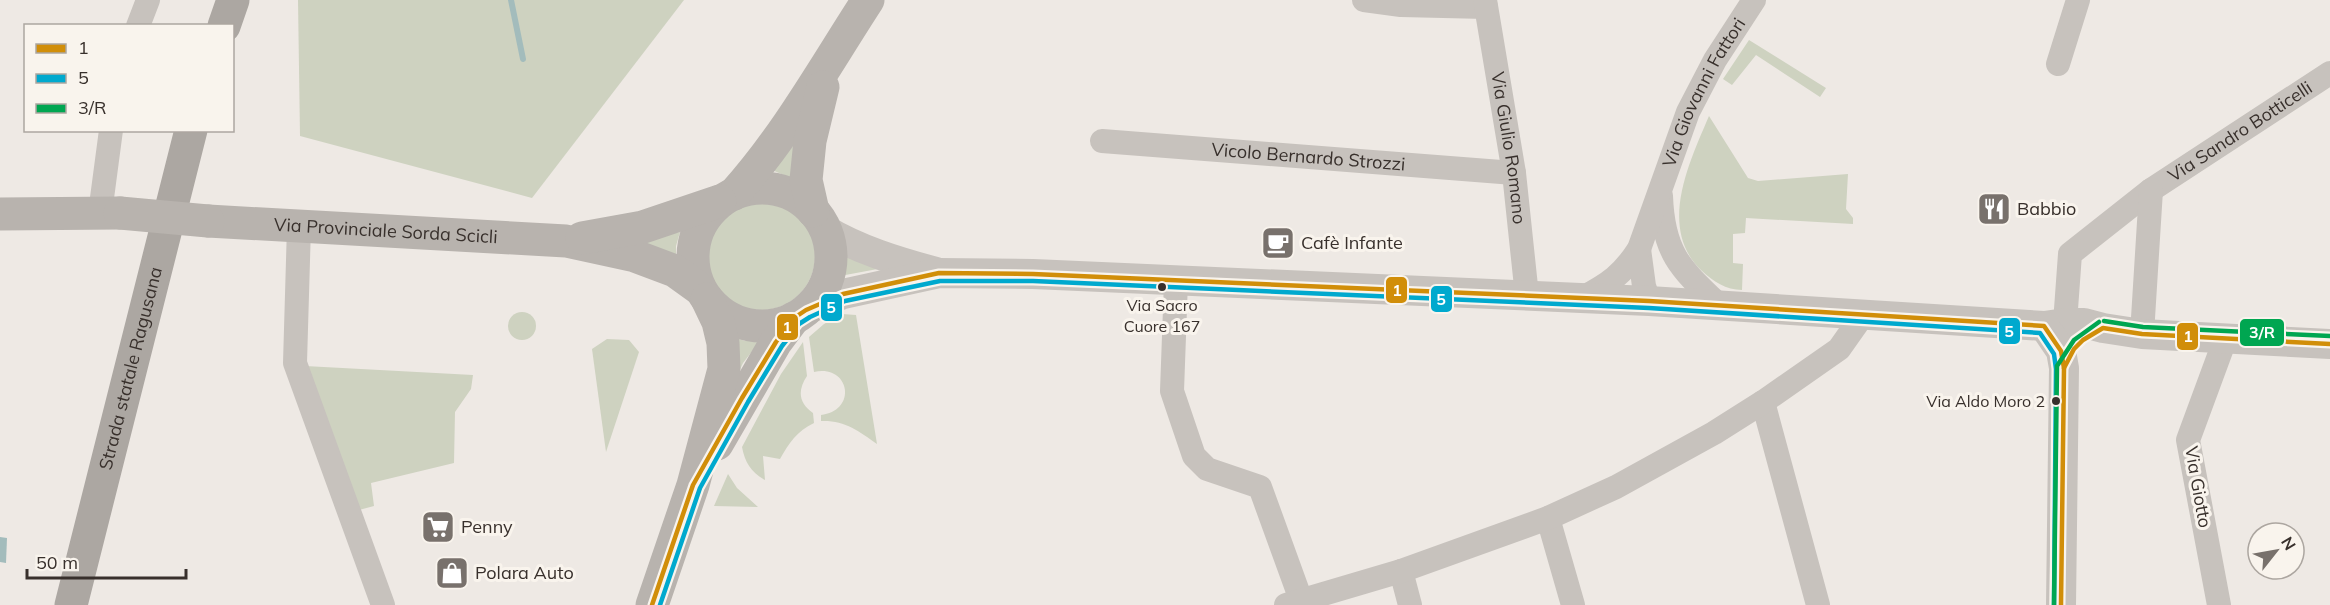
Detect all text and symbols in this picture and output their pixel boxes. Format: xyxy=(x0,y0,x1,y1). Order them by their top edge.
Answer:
street label: Via Giovanni Fattori xyxy=(1657,13,1750,170)
legend xyxy=(24,24,234,132)
text: 1 xyxy=(78,36,89,59)
text: 5 xyxy=(78,66,89,89)
street label: Via Giulio Romano xyxy=(1486,70,1531,225)
street label: Via Sandro Botticelli xyxy=(2163,76,2316,187)
text: 3/R xyxy=(78,96,106,119)
street label: Vicolo Bernardo Strozzi xyxy=(1211,138,1406,176)
restaurant icon: Babbio xyxy=(1976,191,2012,227)
place label: Babbio xyxy=(2017,197,2076,220)
street label: Via Provinciale Sorda Scicli xyxy=(273,213,498,248)
cafe icon: Cafè Infante xyxy=(1260,225,1296,261)
place label: Cafè Infante xyxy=(1301,231,1403,254)
street label: Strada statale Ragusana xyxy=(94,264,167,472)
line badge: 1 xyxy=(1385,276,1408,304)
text: 1 xyxy=(1392,280,1402,300)
marker: Via Sacro Cuore 167 xyxy=(1156,281,1168,293)
line badge: 5 xyxy=(1430,285,1453,313)
text: 5 xyxy=(1436,289,1446,309)
line badge: 5 xyxy=(820,293,843,322)
place label: Via Sacro Cuore 167 xyxy=(1124,295,1200,336)
text: 5 xyxy=(826,297,836,317)
line badge: 1 xyxy=(776,313,799,341)
text: 1 xyxy=(782,317,792,337)
line badge: 5 xyxy=(1998,317,2021,345)
line badge: 3/R xyxy=(2239,318,2285,347)
text: 5 xyxy=(2004,321,2014,341)
line badge: 1 xyxy=(2176,322,2199,351)
text: 3/R xyxy=(2249,322,2275,342)
text: 1 xyxy=(2183,326,2193,346)
place label: Via Aldo Moro 2 xyxy=(1926,391,2045,411)
marker: Via Aldo Moro 2 xyxy=(2050,395,2062,407)
street label: Via Giotto xyxy=(2180,444,2217,530)
supermarket icon: Penny xyxy=(420,509,456,545)
place label: Penny xyxy=(461,515,513,538)
north arrow xyxy=(2246,521,2306,581)
text: N xyxy=(2277,533,2301,554)
scale bar xyxy=(27,542,186,580)
text: 50 m xyxy=(36,551,78,574)
shop icon: Polara Auto xyxy=(434,555,470,591)
place label: Polara Auto xyxy=(475,561,574,584)

